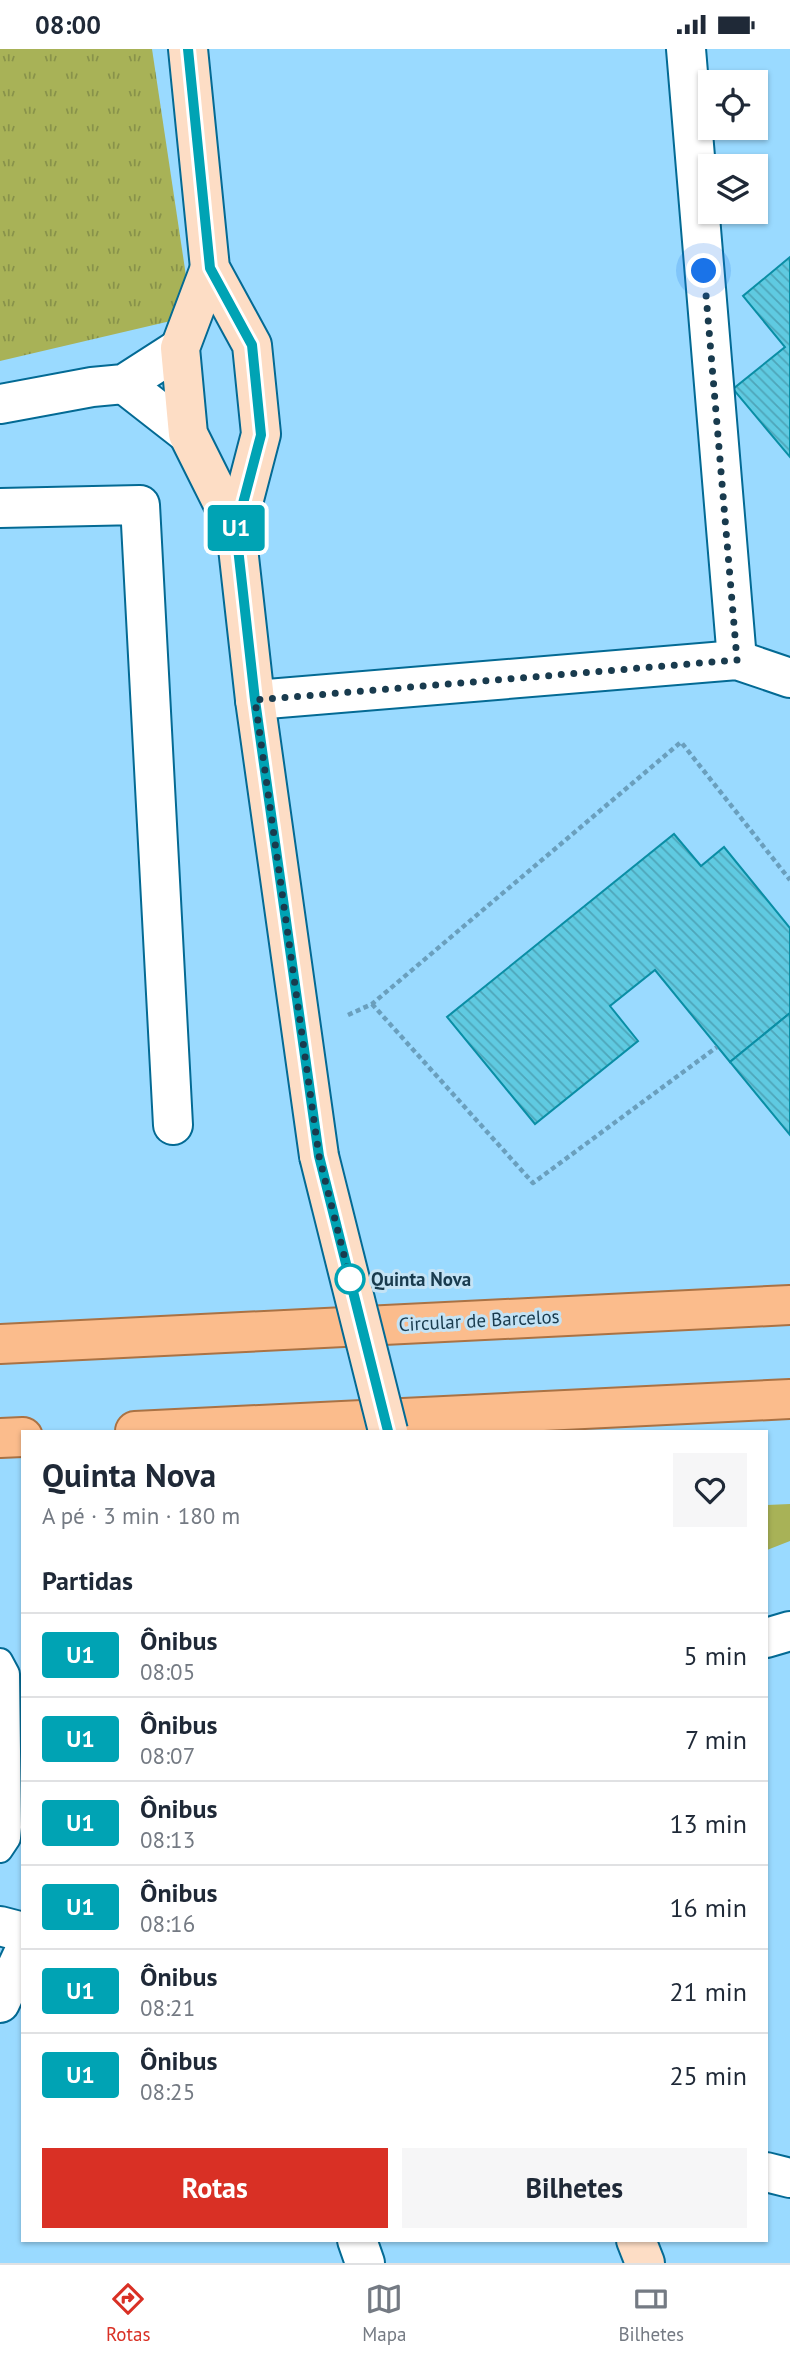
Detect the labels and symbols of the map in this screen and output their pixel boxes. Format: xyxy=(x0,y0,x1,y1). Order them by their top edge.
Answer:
your location xyxy=(686,253,721,288)
line badge: U1 xyxy=(204,505,268,551)
marker: Quinta Nova xyxy=(335,1264,365,1294)
place label: Quinta Nova xyxy=(371,1267,471,1291)
street label: Circular de Barcelos xyxy=(398,1304,560,1336)

